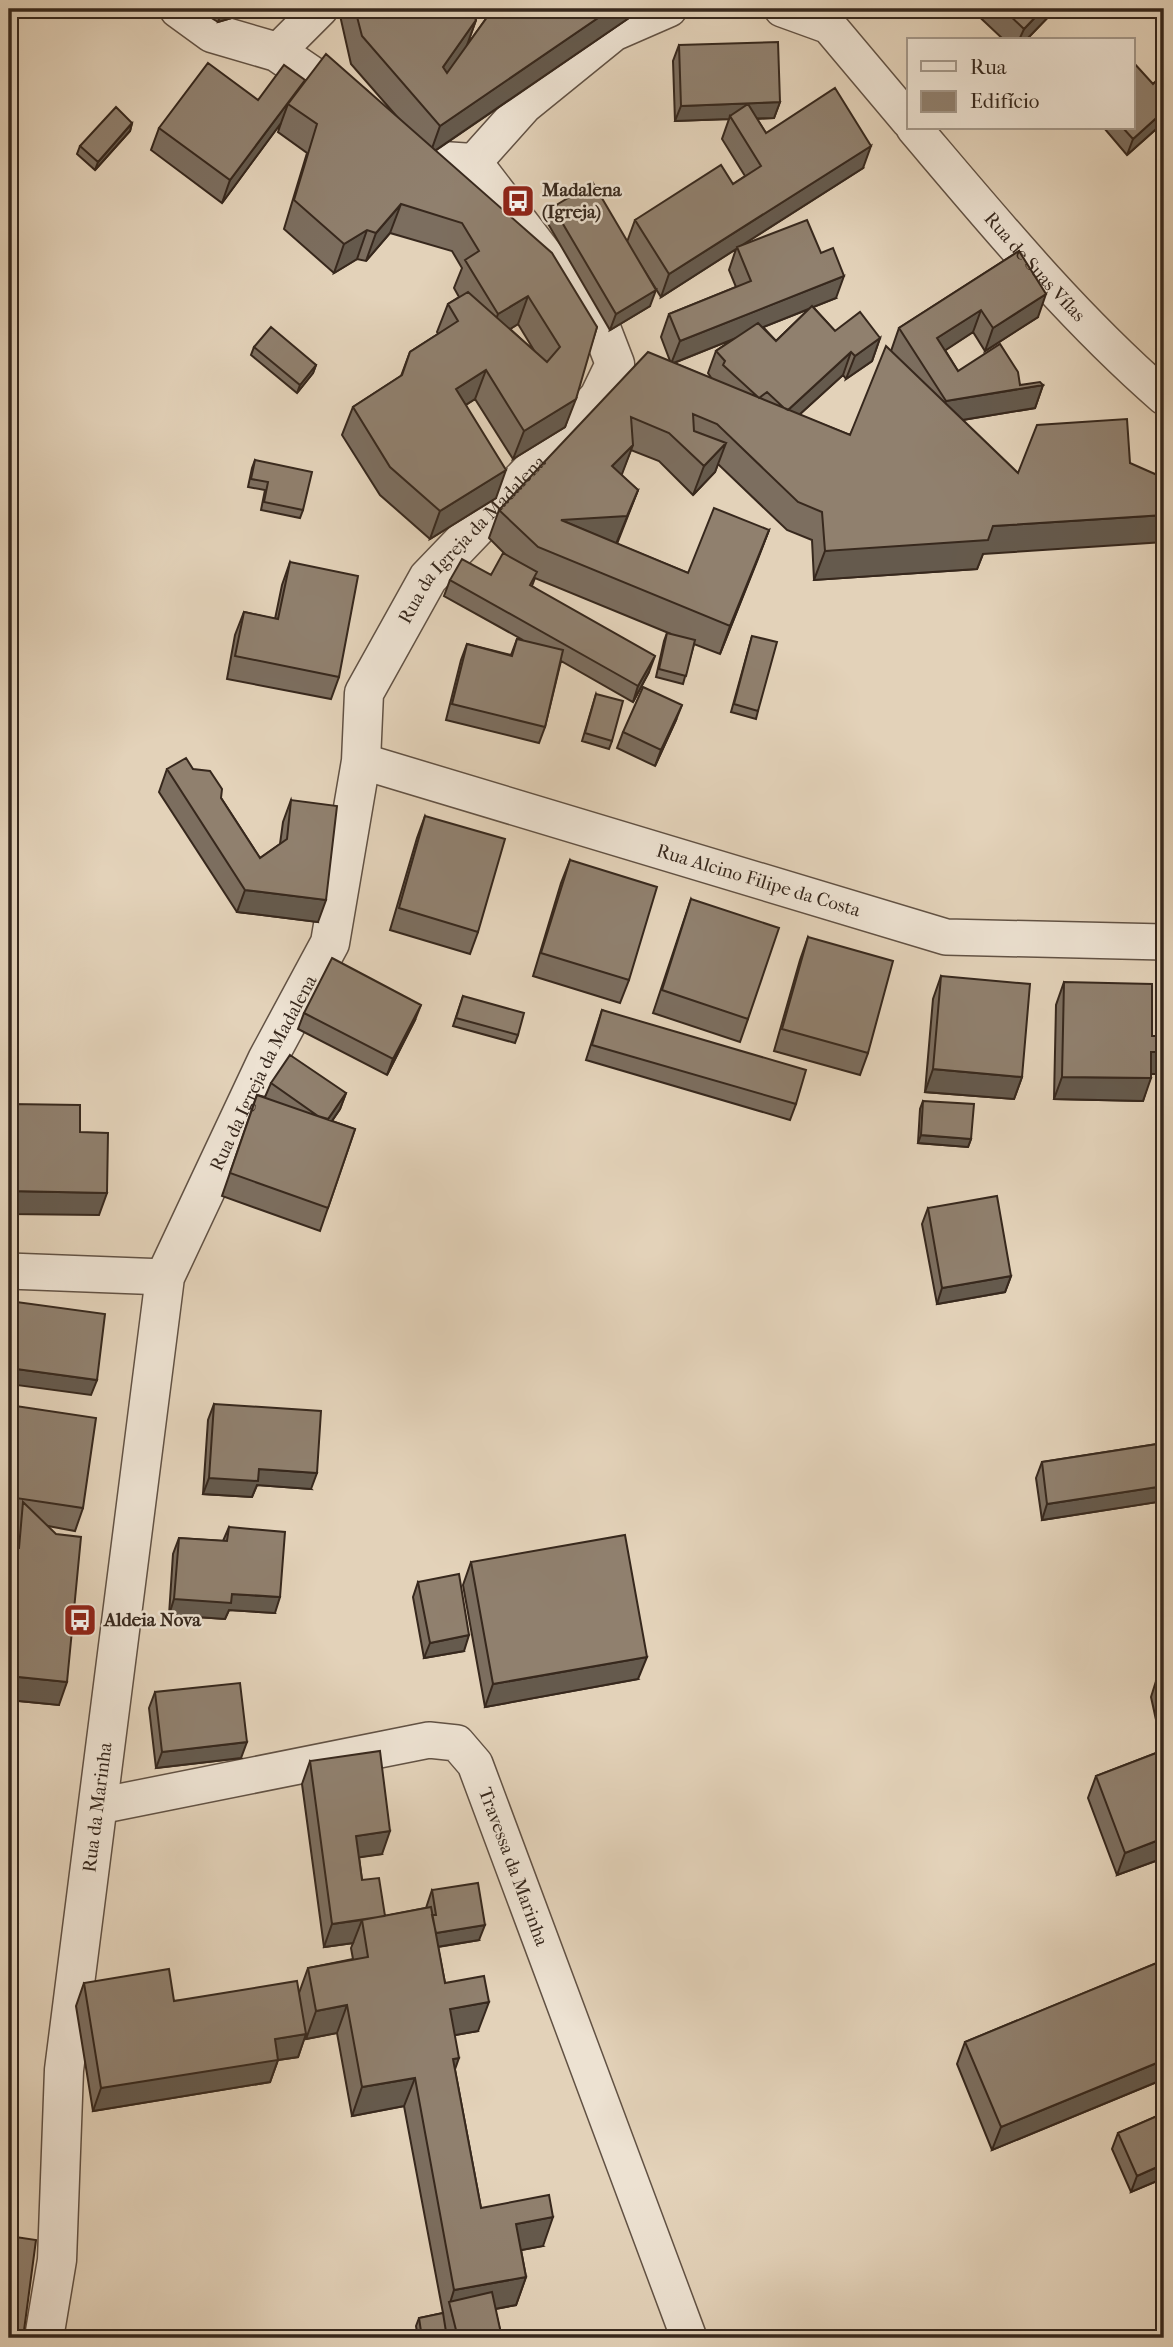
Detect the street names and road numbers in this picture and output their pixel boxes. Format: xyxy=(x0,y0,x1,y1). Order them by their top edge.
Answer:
street label: Rua de Suas Vílas xyxy=(980,208,1090,326)
street label: Rua da Igreja da Madalena xyxy=(394,451,551,628)
street label: Rua Alcino Filipe da Costa xyxy=(654,839,863,922)
street label: Rua da Igreja da Madalena xyxy=(205,971,322,1175)
street label: Rua da Marinha xyxy=(78,1741,117,1874)
street label: Travessa da Marinha xyxy=(474,1785,553,1949)

